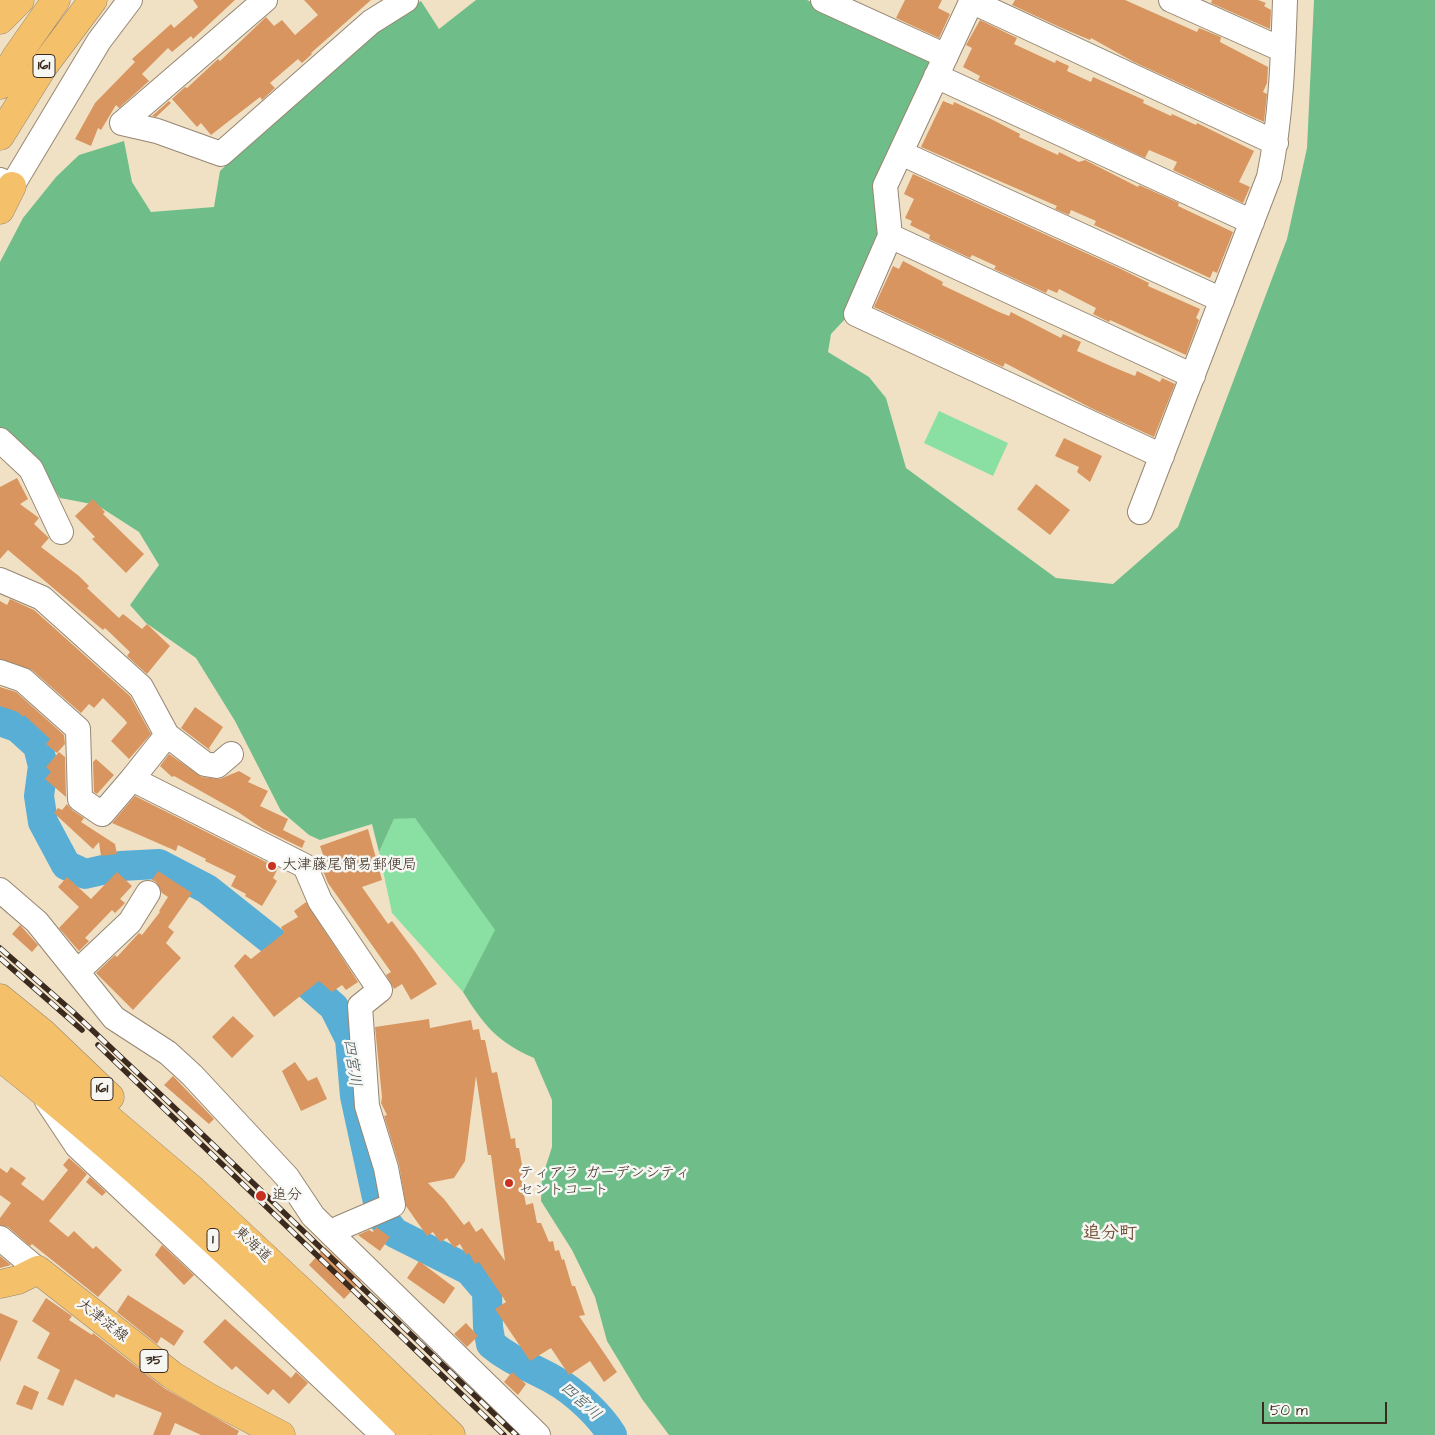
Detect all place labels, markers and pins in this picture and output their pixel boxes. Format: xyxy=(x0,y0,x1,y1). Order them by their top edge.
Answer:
place label: 大津藤尾簡易郵便局 xyxy=(282,857,417,875)
marker: 大津藤尾簡易郵便局 xyxy=(266,860,278,872)
place label: ティアラ ガーデンシティ セントコート xyxy=(519,1165,690,1200)
marker: ティアラ ガーデンシティ セントコート xyxy=(503,1177,515,1189)
place label: 追分 xyxy=(272,1187,302,1205)
marker: 追分 xyxy=(254,1189,268,1203)

